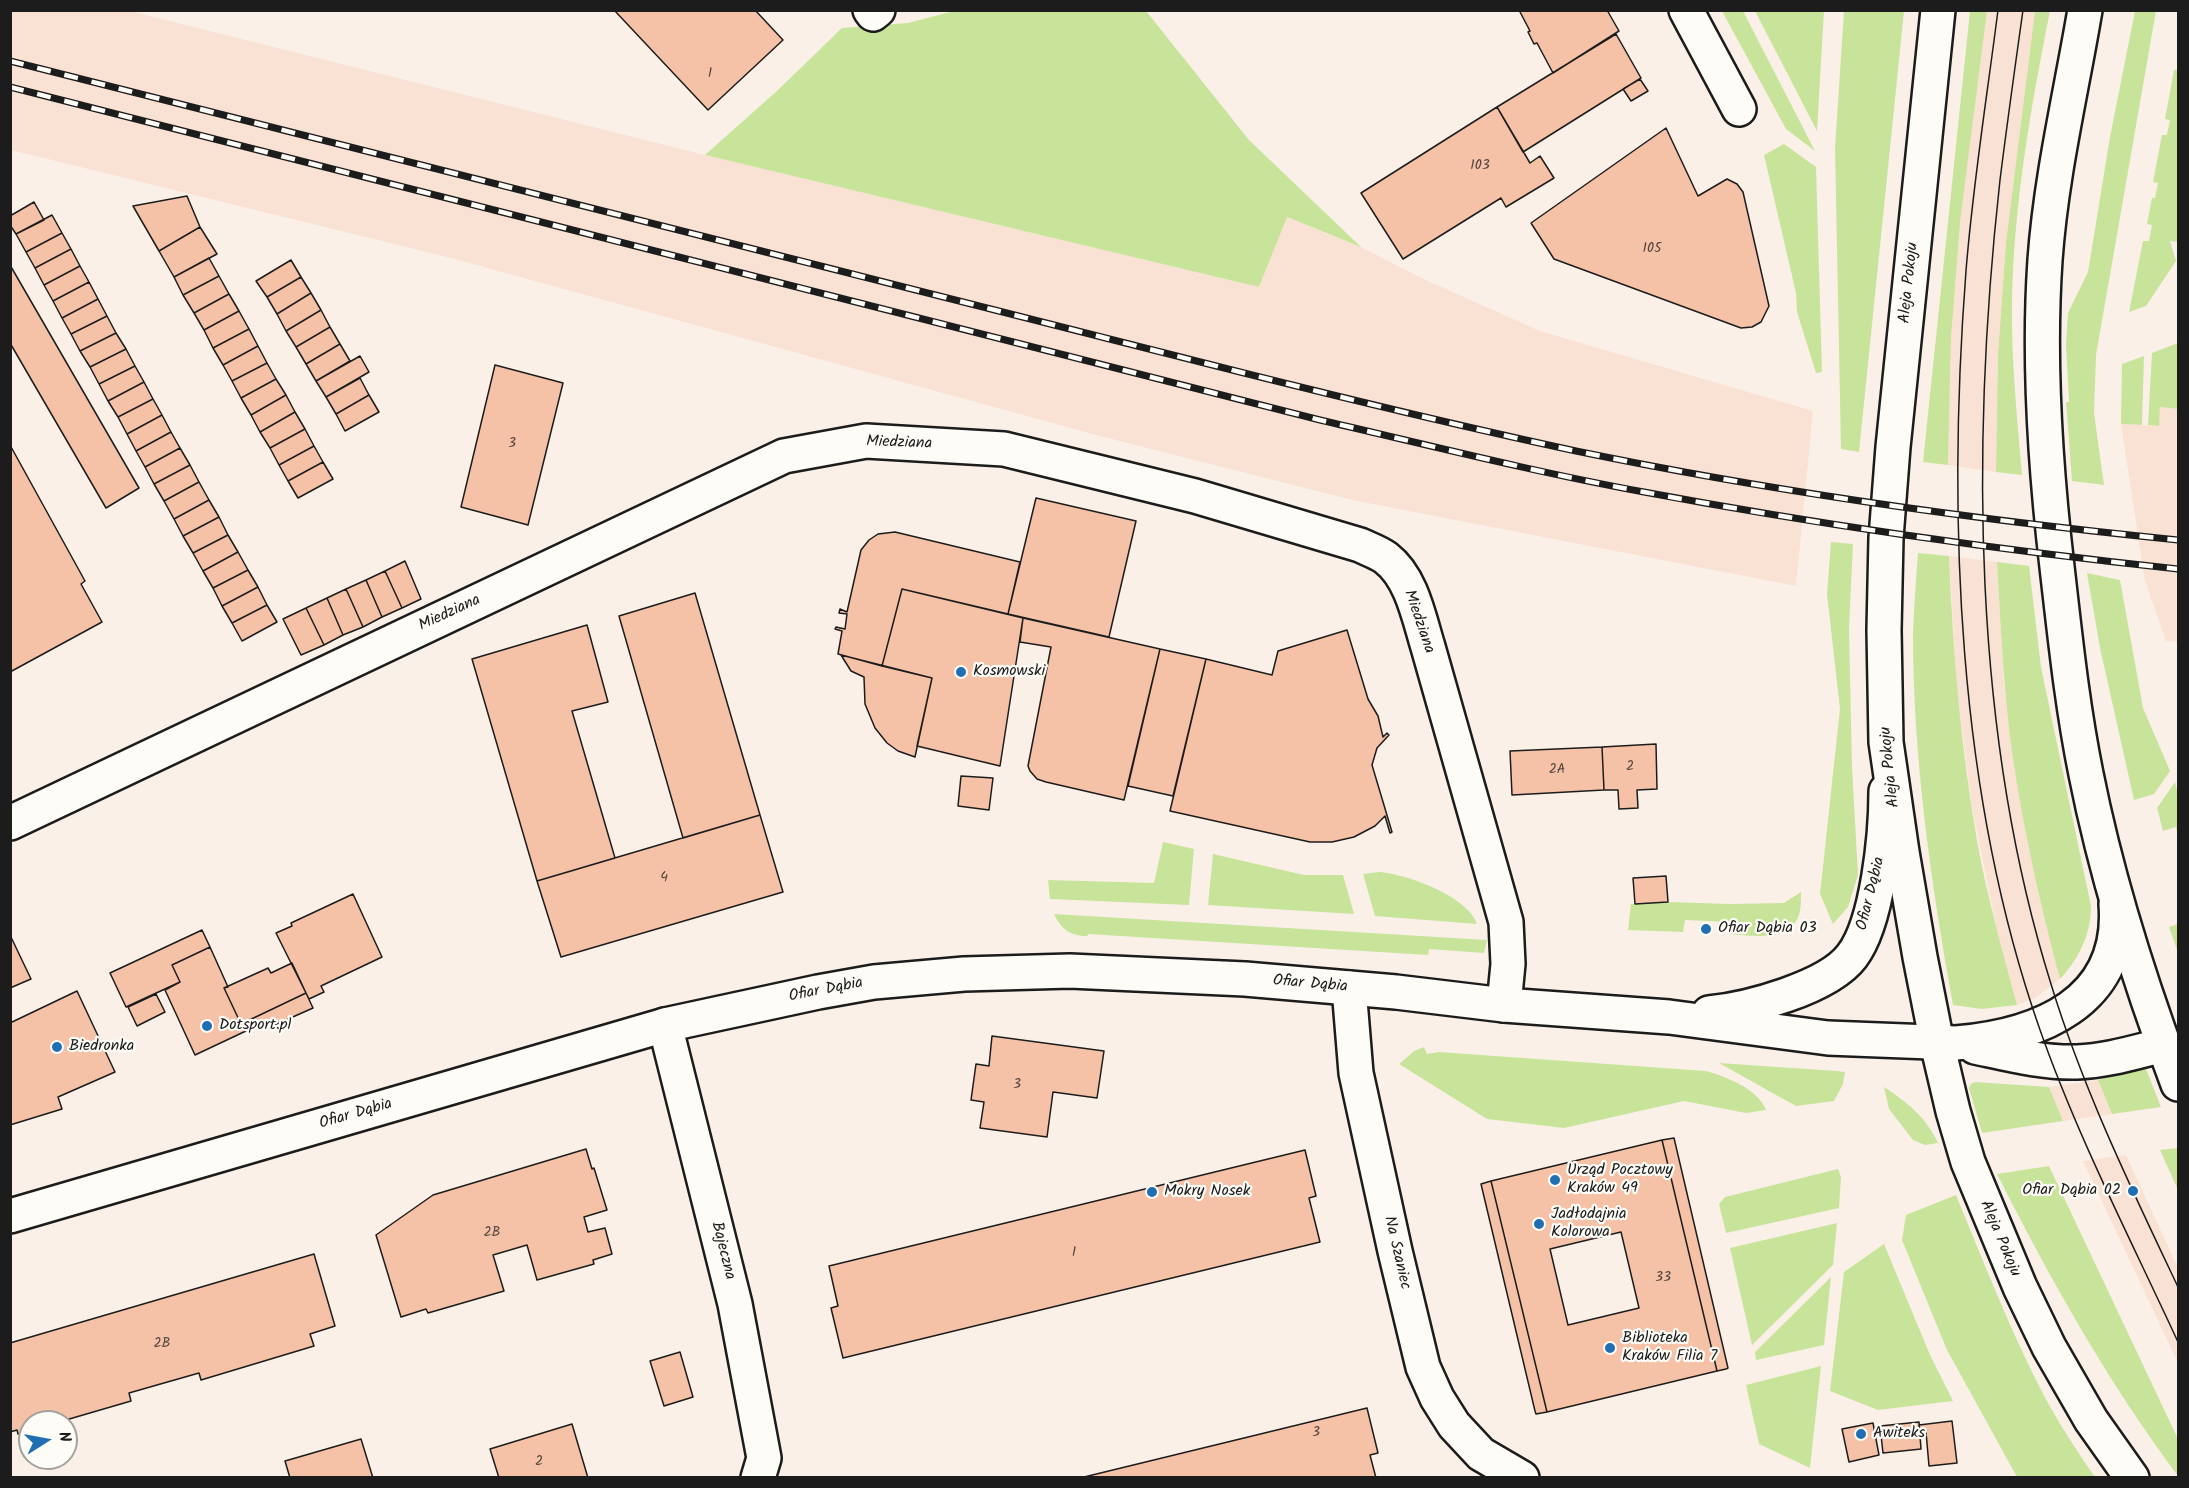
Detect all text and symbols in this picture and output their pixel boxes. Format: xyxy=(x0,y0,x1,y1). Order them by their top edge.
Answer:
house number: 1 xyxy=(708,67,712,83)
house number: 103 xyxy=(1470,159,1490,175)
house number: 105 xyxy=(1643,242,1661,258)
street label: Aleja Pokoju xyxy=(1896,242,1924,324)
street label: Miedziana xyxy=(866,433,932,455)
house number: 3 xyxy=(508,437,516,453)
street label: Miedziana xyxy=(1398,588,1438,656)
street label: Miedziana xyxy=(416,591,484,637)
place label: Kosmowski xyxy=(973,662,1045,682)
marker: Kosmowski xyxy=(954,665,968,679)
street label: Aleja Pokoju xyxy=(1877,726,1905,808)
house number: 2 xyxy=(1626,760,1634,776)
house number: 2A xyxy=(1549,763,1565,779)
street label: Ofiar Dąbia xyxy=(1854,855,1890,933)
house number: 4 xyxy=(660,871,668,887)
place label: Ofiar Dąbia 03 xyxy=(1718,919,1817,939)
marker: Ofiar Dąbia 03 xyxy=(1699,922,1713,936)
street label: Ofiar Dąbia xyxy=(1272,972,1348,998)
street label: Ofiar Dąbia xyxy=(787,974,865,1008)
place label: Dotsport.pl xyxy=(219,1016,291,1036)
marker: Dotsport.pl xyxy=(200,1019,214,1033)
place label: Biedronka xyxy=(69,1037,134,1057)
marker: Biedronka xyxy=(50,1040,64,1054)
house number: 3 xyxy=(1013,1078,1021,1094)
street label: Ofiar Dąbia xyxy=(317,1095,395,1135)
place label: Urząd Pocztowy Kraków 49 xyxy=(1567,1161,1673,1199)
marker: Urząd Pocztowy Kraków 49 xyxy=(1548,1173,1562,1187)
place label: Ofiar Dąbia 02 xyxy=(2022,1181,2121,1201)
place label: Mokry Nosek xyxy=(1164,1182,1250,1202)
marker: Ofiar Dąbia 02 xyxy=(2126,1184,2140,1198)
marker: Mokry Nosek xyxy=(1145,1185,1159,1199)
street label: Aleja Pokoju xyxy=(1974,1198,2024,1280)
place label: Jadłodajnia Kolorowa xyxy=(1551,1205,1626,1243)
street label: Na Szaniec xyxy=(1378,1215,1414,1291)
marker: Jadłodajnia Kolorowa xyxy=(1532,1217,1546,1231)
street label: Bajeczna xyxy=(706,1220,738,1282)
house number: 2B xyxy=(483,1226,501,1242)
house number: 1 xyxy=(1072,1246,1076,1262)
house number: 33 xyxy=(1655,1271,1671,1287)
place label: Biblioteka Kraków Filia 7 xyxy=(1622,1329,1717,1367)
house number: 2B xyxy=(153,1337,171,1353)
marker: Biblioteka Kraków Filia 7 xyxy=(1603,1341,1617,1355)
north arrow xyxy=(18,1410,78,1470)
place label: Awiteks xyxy=(1873,1424,1925,1444)
house number: 3 xyxy=(1312,1426,1320,1442)
marker: Awiteks xyxy=(1854,1427,1868,1441)
text: N xyxy=(51,1429,77,1444)
house number: 2 xyxy=(535,1455,543,1471)

